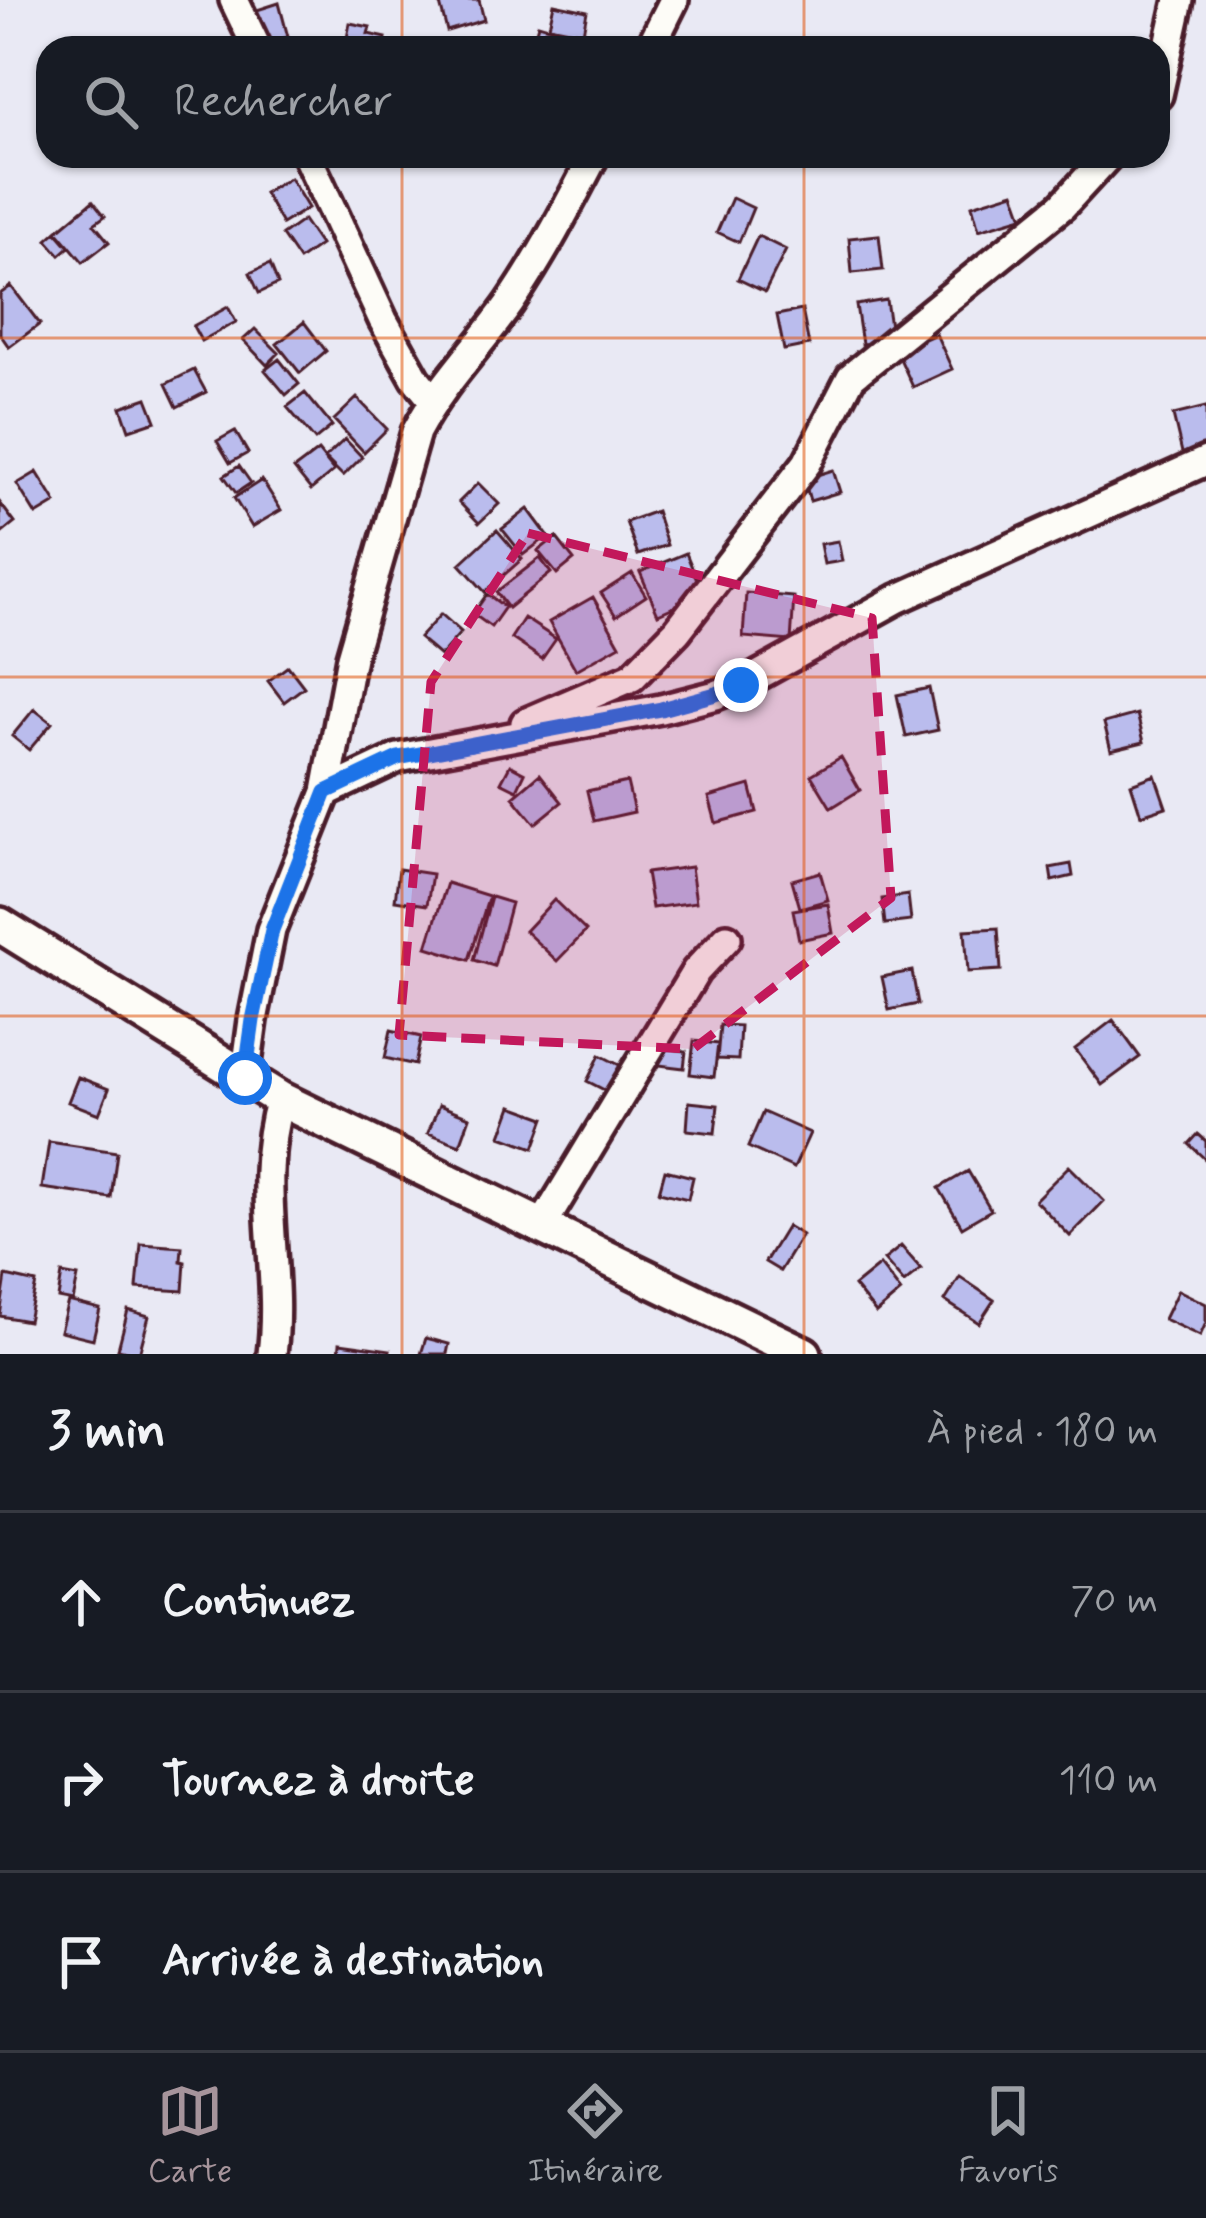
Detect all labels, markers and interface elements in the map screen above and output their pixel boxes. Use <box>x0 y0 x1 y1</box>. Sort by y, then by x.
search box <box>36 36 1170 168</box>
icon: search <box>78 69 144 135</box>
text: Rechercher <box>174 73 393 132</box>
route end <box>714 658 768 712</box>
route start <box>218 1051 272 1105</box>
text: 3 min <box>48 1399 166 1465</box>
text: À pied · 180 m <box>926 1407 1158 1458</box>
icon: ahead <box>48 1569 114 1635</box>
text: Continuez <box>162 1572 355 1631</box>
text: 70 m <box>1070 1576 1158 1627</box>
icon: right <box>48 1749 114 1815</box>
text: Tournez à droite <box>162 1752 475 1811</box>
text: 110 m <box>1059 1756 1158 1807</box>
icon: arrive <box>48 1929 114 1995</box>
text: Arrivée à destination <box>162 1932 544 1991</box>
tab: Carte <box>148 2078 232 2194</box>
tab: Itinéraire <box>527 2078 663 2194</box>
tab: Favoris <box>958 2078 1058 2194</box>

